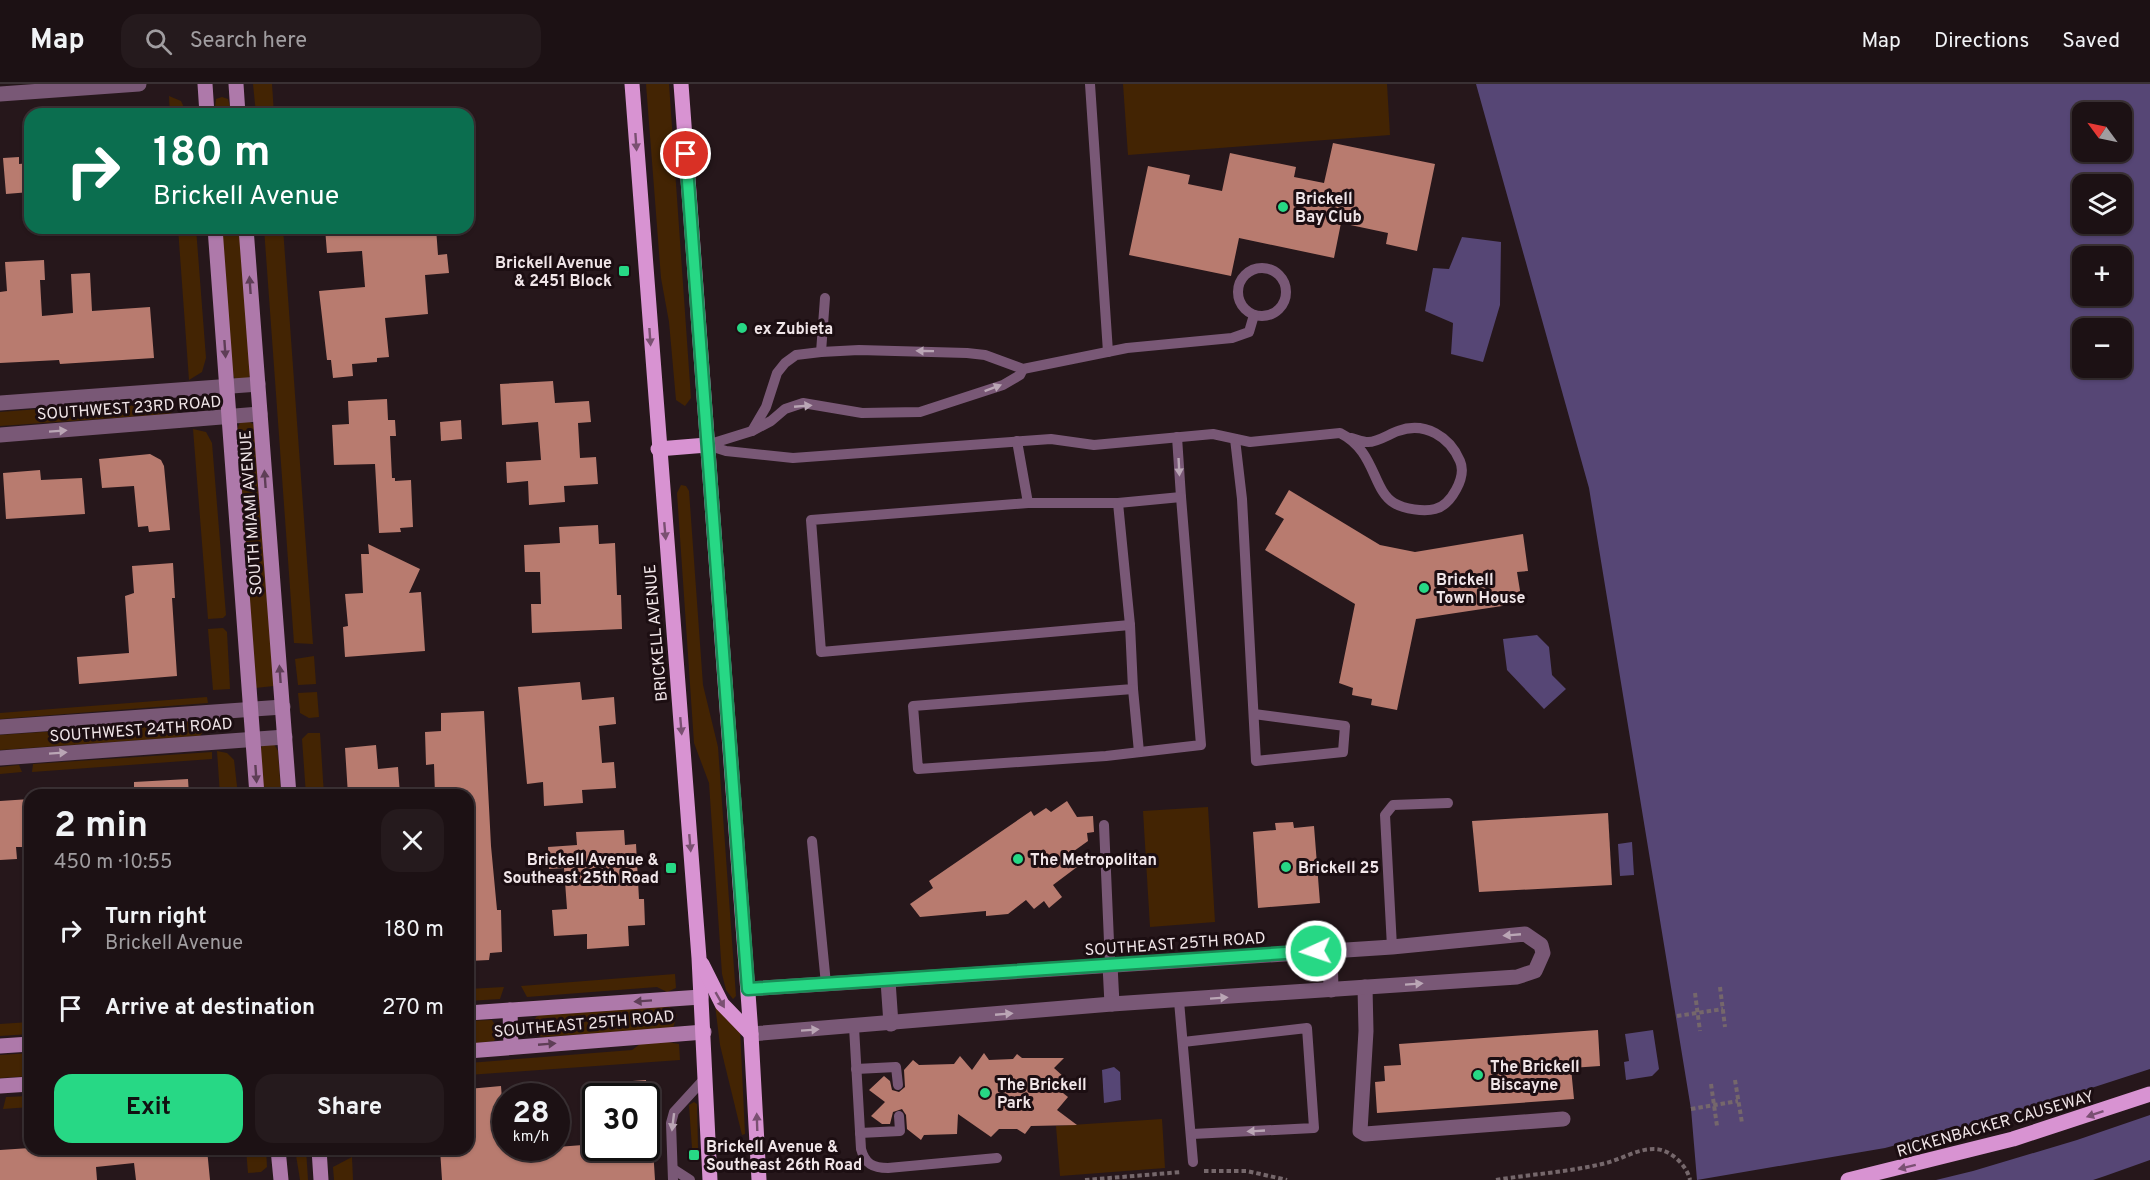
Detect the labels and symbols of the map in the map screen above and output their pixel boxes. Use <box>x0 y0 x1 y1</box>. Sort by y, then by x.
north arrow <box>2072 102 2132 162</box>
pin <box>660 128 711 179</box>
one-way arrow <box>632 133 641 152</box>
place label: Brickell Bay Club <box>1295 190 1362 228</box>
marker: Brickell Bay Club <box>1276 200 1290 214</box>
place label: Brickell Avenue & 2451 Block <box>495 254 612 292</box>
marker: Brickell Avenue & 2451 Block <box>617 264 631 278</box>
one-way arrow <box>246 275 255 294</box>
place label: ex Zubieta <box>754 320 833 340</box>
marker: ex Zubieta <box>735 321 749 335</box>
one-way arrow <box>646 327 655 346</box>
one-way arrow <box>220 340 230 359</box>
one-way arrow <box>916 346 935 356</box>
one-way arrow <box>984 383 1002 393</box>
street label: SOUTHWEST 23RD ROAD <box>36 393 222 425</box>
one-way arrow <box>794 401 813 411</box>
one-way arrow <box>49 426 68 435</box>
street label: SOUTH MIAMI AVENUE <box>236 430 268 596</box>
one-way arrow <box>1174 458 1184 477</box>
one-way arrow <box>260 470 270 489</box>
one-way arrow <box>660 522 670 541</box>
street label: BRICKELL AVENUE <box>641 563 673 702</box>
place label: Brickell Town House <box>1436 571 1525 609</box>
marker: Brickell Town House <box>1417 581 1431 595</box>
one-way arrow <box>275 664 285 683</box>
street label: SOUTHWEST 24TH ROAD <box>49 715 233 747</box>
one-way arrow <box>676 716 685 735</box>
one-way arrow <box>49 749 68 758</box>
one-way arrow <box>251 765 260 784</box>
one-way arrow <box>685 833 695 852</box>
place label: Brickell Avenue & Southeast 25th Road <box>503 851 659 889</box>
place label: The Metropolitan <box>1030 851 1157 871</box>
marker: The Metropolitan <box>1011 852 1025 866</box>
place label: Brickell 25 <box>1298 859 1379 879</box>
marker: Brickell 25 <box>1279 860 1293 874</box>
marker: Brickell Avenue & Southeast 25th Road <box>664 861 678 875</box>
position arrow <box>1284 919 1348 983</box>
street label: SOUTHEAST 25TH ROAD <box>1084 929 1266 961</box>
one-way arrow <box>1502 930 1521 940</box>
one-way arrow <box>1404 979 1423 989</box>
one-way arrow <box>715 992 725 1009</box>
one-way arrow <box>1210 993 1229 1003</box>
one-way arrow <box>633 996 652 1006</box>
street label: SOUTHEAST 25TH ROAD <box>493 1007 675 1043</box>
one-way arrow <box>994 1009 1013 1019</box>
one-way arrow <box>800 1025 819 1034</box>
one-way arrow <box>538 1039 557 1049</box>
place label: The Brickell Biscayne <box>1490 1058 1580 1096</box>
marker: The Brickell Biscayne <box>1471 1068 1485 1082</box>
place label: The Brickell Park <box>997 1076 1087 1114</box>
speed limit sign: 30 <box>582 1083 660 1161</box>
marker: The Brickell Park <box>978 1086 992 1100</box>
street label: RICKENBACKER CAUSEWAY <box>1895 1087 2096 1163</box>
one-way arrow <box>2086 1109 2104 1119</box>
one-way arrow <box>753 1112 762 1131</box>
one-way arrow <box>668 1113 678 1132</box>
one-way arrow <box>1246 1126 1265 1135</box>
place label: Brickell Avenue & Southeast 26th Road <box>706 1138 862 1176</box>
marker: Brickell Avenue & Southeast 26th Road <box>687 1148 701 1162</box>
one-way arrow <box>1898 1162 1916 1172</box>

